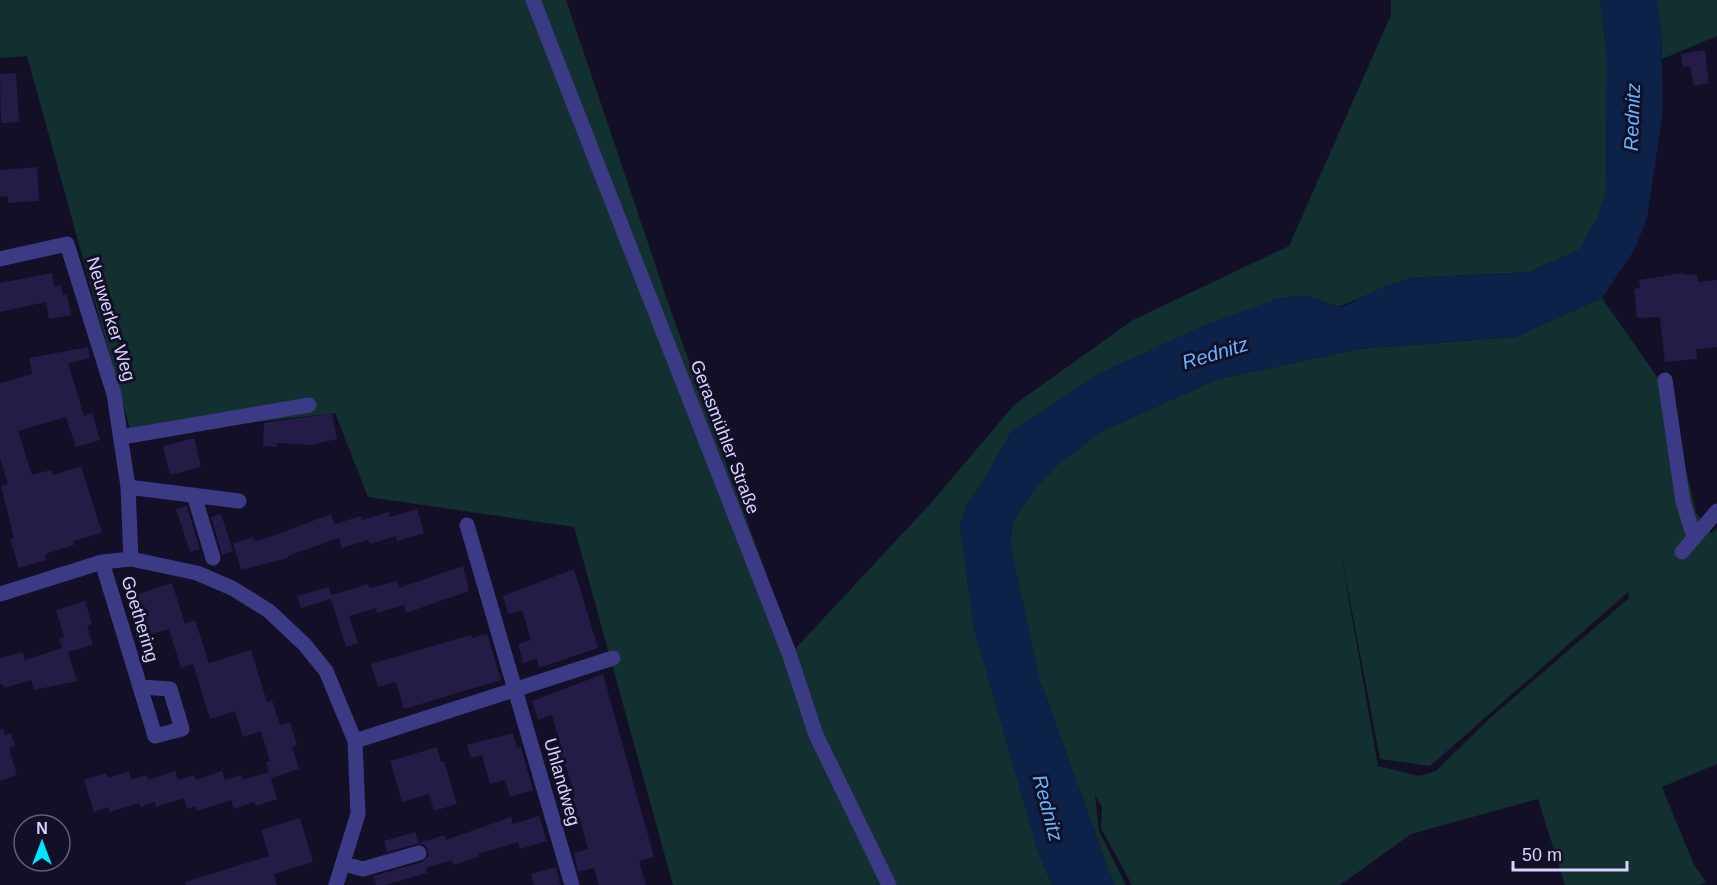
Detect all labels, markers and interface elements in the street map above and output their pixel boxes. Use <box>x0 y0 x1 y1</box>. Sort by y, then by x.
water label: Rednitz <box>1620 83 1644 151</box>
street label: Neuwerker Weg <box>83 255 139 383</box>
water label: Rednitz <box>1179 333 1251 373</box>
street label: Gerasmühler Straße <box>686 357 764 517</box>
street label: Goethering <box>117 573 163 665</box>
street label: Uhlandweg <box>540 736 584 828</box>
water label: Rednitz <box>1029 772 1067 844</box>
north arrow <box>12 813 72 873</box>
text: N <box>36 820 48 837</box>
scale bar <box>1513 834 1627 872</box>
text: 50 m <box>1522 845 1562 865</box>

